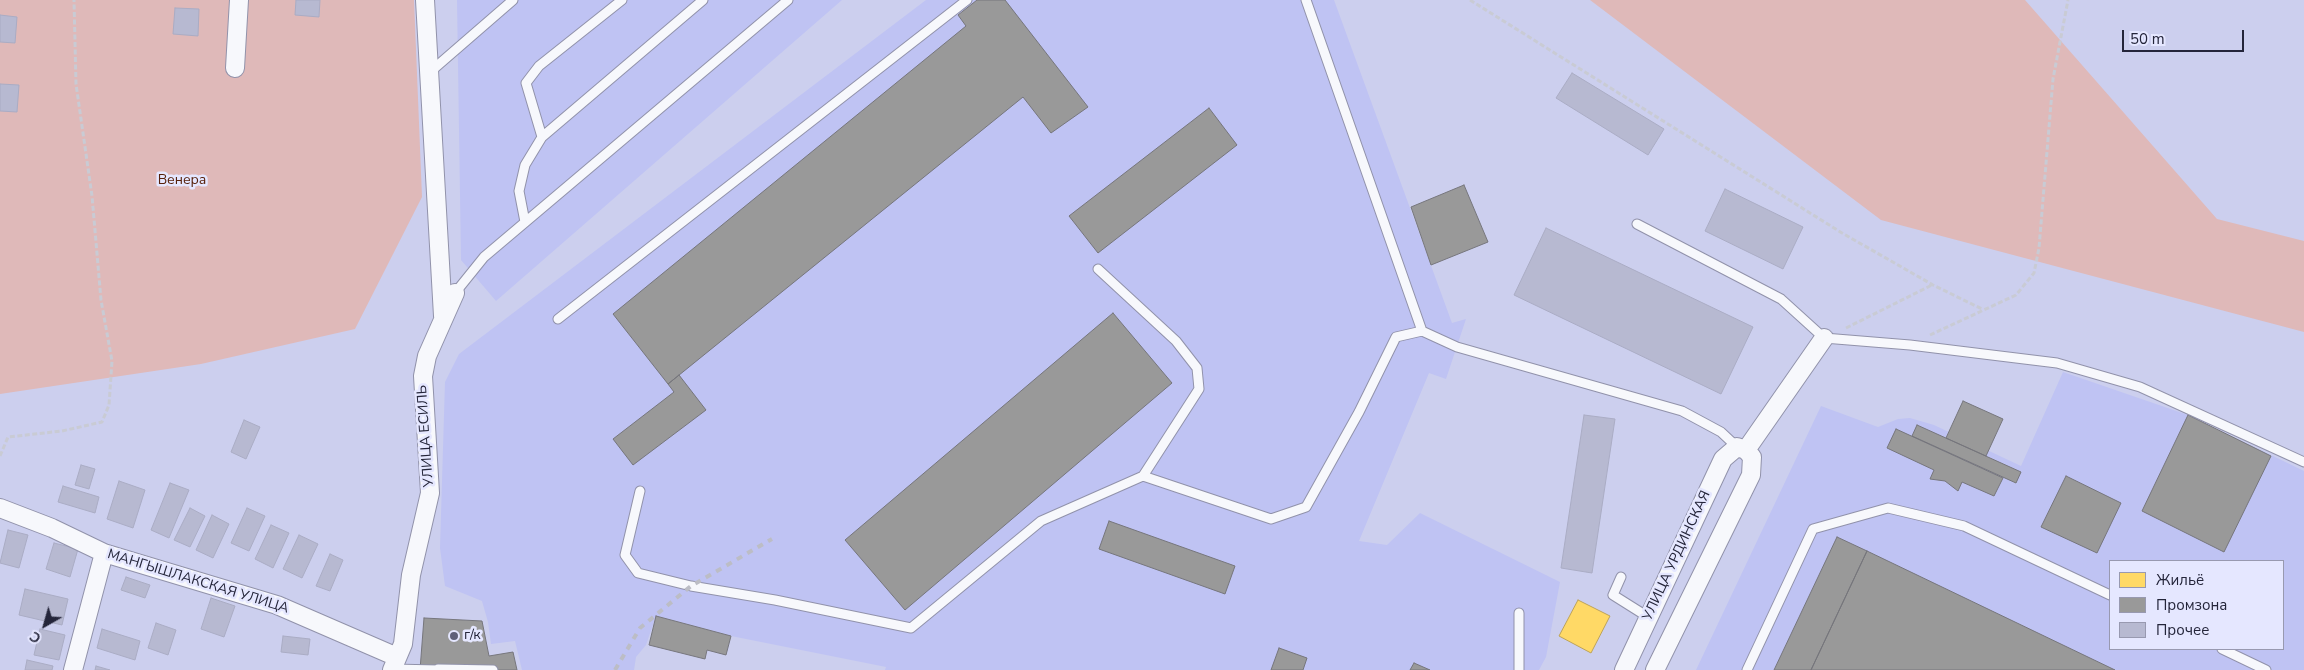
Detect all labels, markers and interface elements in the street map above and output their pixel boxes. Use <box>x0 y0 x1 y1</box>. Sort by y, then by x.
scale bar <box>2124 20 2246 52</box>
text: 50 m <box>2130 29 2165 49</box>
park label: Венера <box>158 173 206 189</box>
street label: УЛИЦА ЕСИЛЬ <box>414 384 438 488</box>
street label: УЛИЦА УРДИНСКАЯ <box>1640 488 1714 624</box>
street label: МАНГЫШЛАКСКАЯ УЛИЦА <box>105 546 291 618</box>
legend <box>2109 560 2284 650</box>
text: Жильё <box>2156 570 2204 590</box>
text: Промзона <box>2156 595 2227 615</box>
north arrow <box>20 600 70 650</box>
text: Прочее <box>2156 620 2209 640</box>
text: С <box>26 627 45 648</box>
place label: г/к <box>464 628 481 644</box>
marker: г/к <box>448 630 460 642</box>

